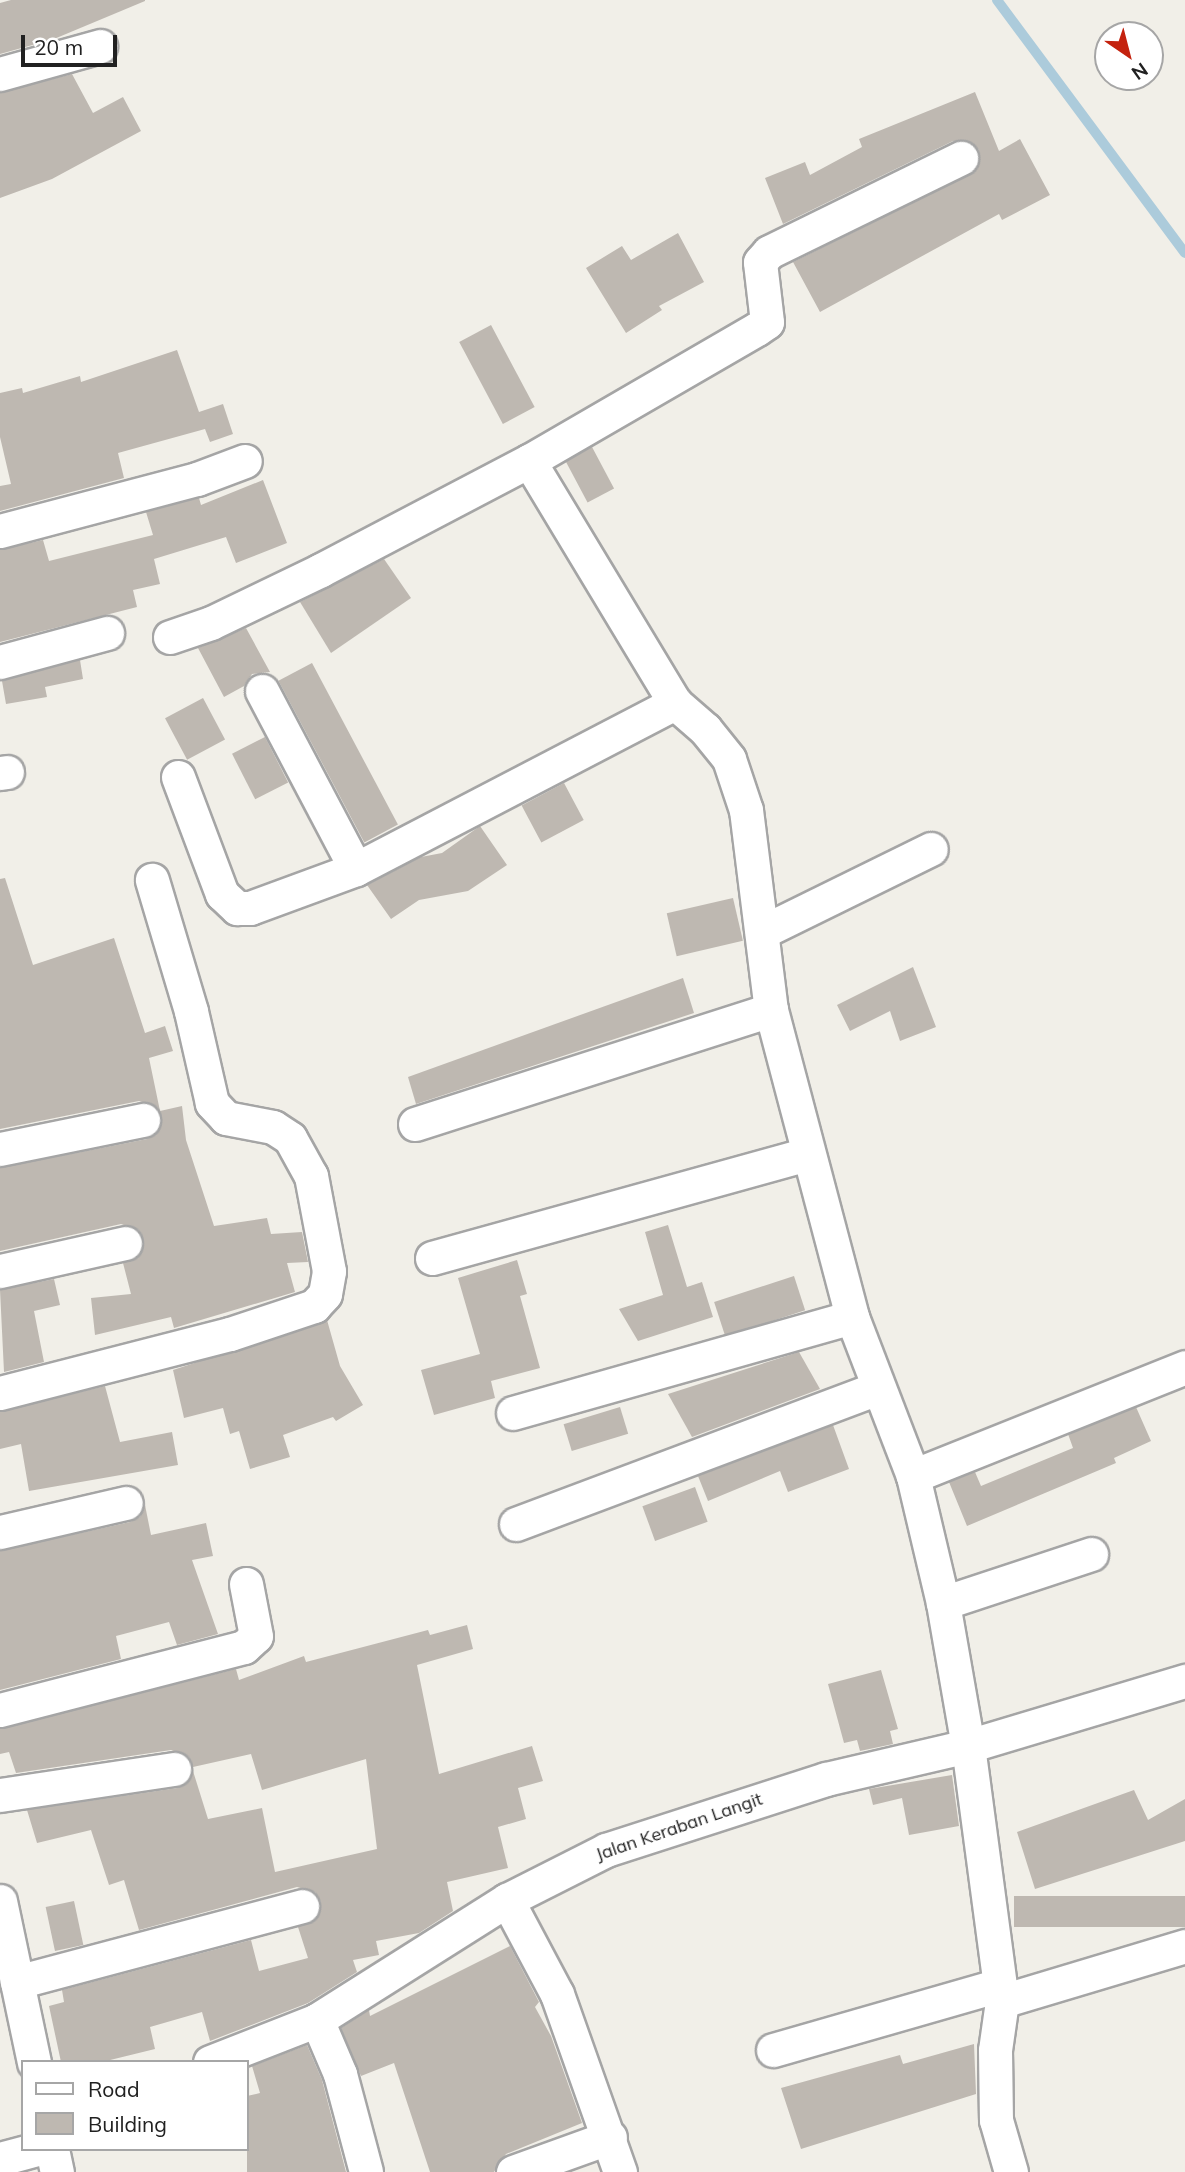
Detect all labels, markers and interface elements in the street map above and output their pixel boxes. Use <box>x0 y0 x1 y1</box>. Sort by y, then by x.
scale bar <box>24 21 121 65</box>
north arrow <box>1094 21 1164 91</box>
text: 20 m <box>34 34 83 60</box>
text: N <box>1127 58 1153 86</box>
street label: Jalan Keraban Langit <box>593 1788 765 1866</box>
legend <box>21 2060 248 2151</box>
text: Road <box>88 2076 139 2102</box>
text: Building <box>88 2111 167 2137</box>

